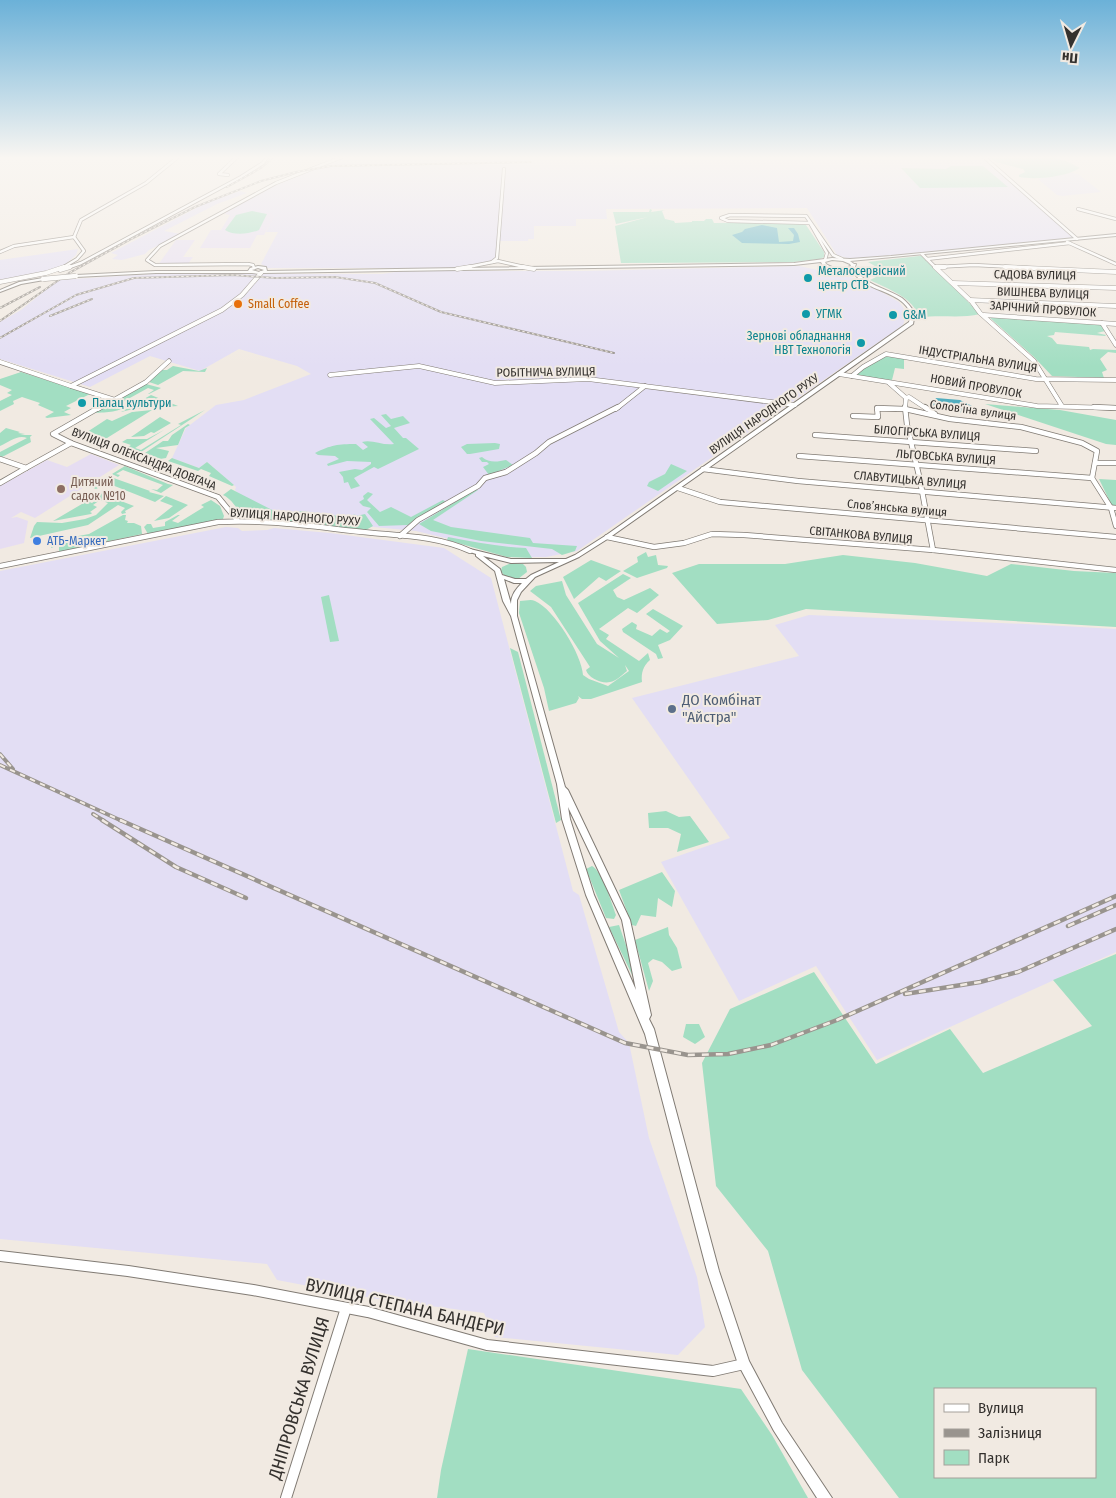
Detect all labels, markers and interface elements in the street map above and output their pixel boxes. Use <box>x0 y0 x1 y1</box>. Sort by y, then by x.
north arrow <box>1046 20 1096 70</box>
text: Пн <box>1061 48 1079 67</box>
place label: Металосервісний центр СТВ <box>818 264 906 292</box>
street label: САДОВА ВУЛИЦЯ <box>994 267 1076 283</box>
marker: Металосервісний центр СТВ <box>802 272 814 284</box>
street label: ВИШНЕВА ВУЛИЦЯ <box>997 284 1089 302</box>
place label: Small Coffee <box>248 297 309 311</box>
street label: ЗАРІЧНИЙ ПРОВУЛОК <box>989 297 1097 320</box>
marker: Small Coffee <box>232 298 244 310</box>
place label: УГМК <box>815 307 843 321</box>
marker: УГМК <box>800 308 812 320</box>
place label: G&M <box>903 308 926 322</box>
marker: G&M <box>887 309 899 321</box>
place label: Зернові обладнання НВТ Технологія <box>747 329 851 357</box>
marker: Зернові обладнання НВТ Технологія <box>855 337 867 349</box>
street label: ІНДУСТРІАЛЬНА ВУЛИЦЯ <box>918 343 1038 375</box>
street label: РОБІТНИЧА ВУЛИЦЯ <box>496 364 596 380</box>
street label: НОВИЙ ПРОВУЛОК <box>929 370 1024 401</box>
street label: ВУЛИЦЯ НАРОДНОГО РУХУ <box>707 371 822 457</box>
place label: Палац культури <box>92 396 172 410</box>
marker: Палац культури <box>76 397 88 409</box>
street label: Соловʼїна вулиця <box>929 397 1017 423</box>
street label: БІЛОГІРСЬКА ВУЛИЦЯ <box>873 422 981 444</box>
street label: ВУЛИЦЯ ОЛЕКСАНДРА ДОВГАЧА <box>70 425 219 493</box>
street label: ЛЬГОВСЬКА ВУЛИЦЯ <box>896 447 996 467</box>
street label: СЛАВУТИЦЬКА ВУЛИЦЯ <box>853 468 967 492</box>
place label: Дитячий садок №10 <box>70 475 126 503</box>
marker: Дитячий садок №10 <box>55 483 67 495</box>
street label: Словʼянська вулиця <box>846 497 948 519</box>
street label: ВУЛИЦЯ НАРОДНОГО РУХУ <box>229 505 361 529</box>
street label: СВІТАНКОВА ВУЛИЦЯ <box>809 524 913 546</box>
place label: АТБ-Маркет <box>47 534 106 548</box>
marker: АТБ-Маркет <box>31 535 43 547</box>
place label: ДО Комбінат "Айстра" <box>681 691 762 726</box>
marker: ДО Комбінат "Айстра" <box>666 703 678 715</box>
street label: ВУЛИЦЯ СТЕПАНА БАНДЕРИ <box>303 1273 507 1341</box>
street label: ДНІПРОВСЬКА ВУЛИЦЯ <box>264 1314 334 1483</box>
legend <box>934 1388 1096 1478</box>
text: Вулиця <box>978 1399 1024 1417</box>
text: Залізниця <box>978 1424 1042 1442</box>
text: Парк <box>978 1449 1009 1467</box>

